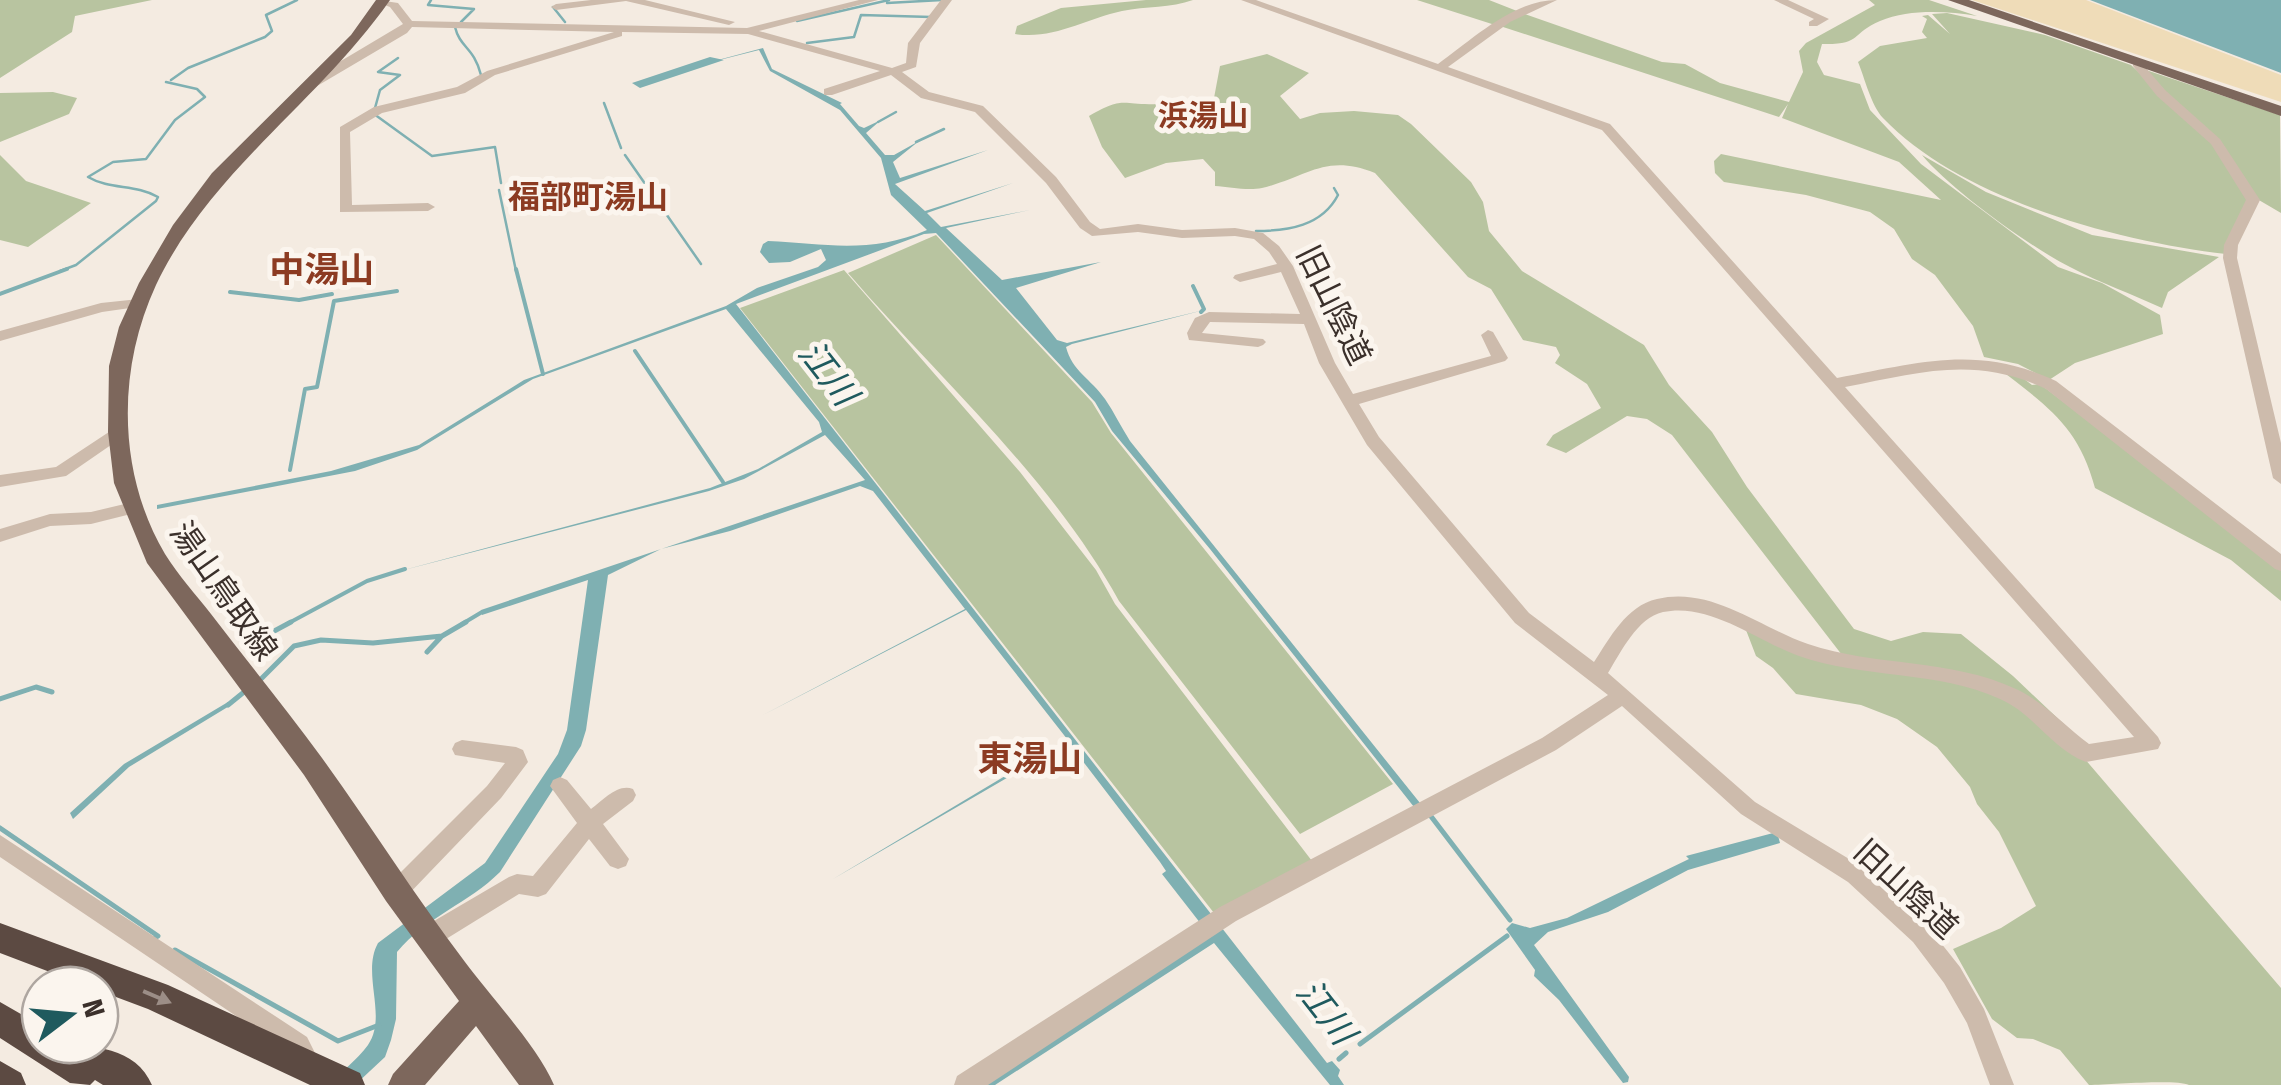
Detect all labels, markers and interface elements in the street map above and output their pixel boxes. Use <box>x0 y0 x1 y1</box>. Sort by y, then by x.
district label: 浜湯山 <box>1158 98 1248 134</box>
district label: 福部町湯山 <box>508 178 668 216</box>
street label: 旧山陰道 <box>1289 239 1379 371</box>
district label: 中湯山 <box>269 249 375 291</box>
water label: 江川 <box>790 332 869 417</box>
street label: 湯山鳥取線 <box>163 515 285 667</box>
district label: 東湯山 <box>977 738 1083 780</box>
street label: 旧山陰道 <box>1846 831 1966 947</box>
north arrow <box>20 965 120 1065</box>
water label: 江川 <box>1288 971 1367 1056</box>
one-way arrow <box>142 989 172 1005</box>
text: N <box>75 996 112 1021</box>

